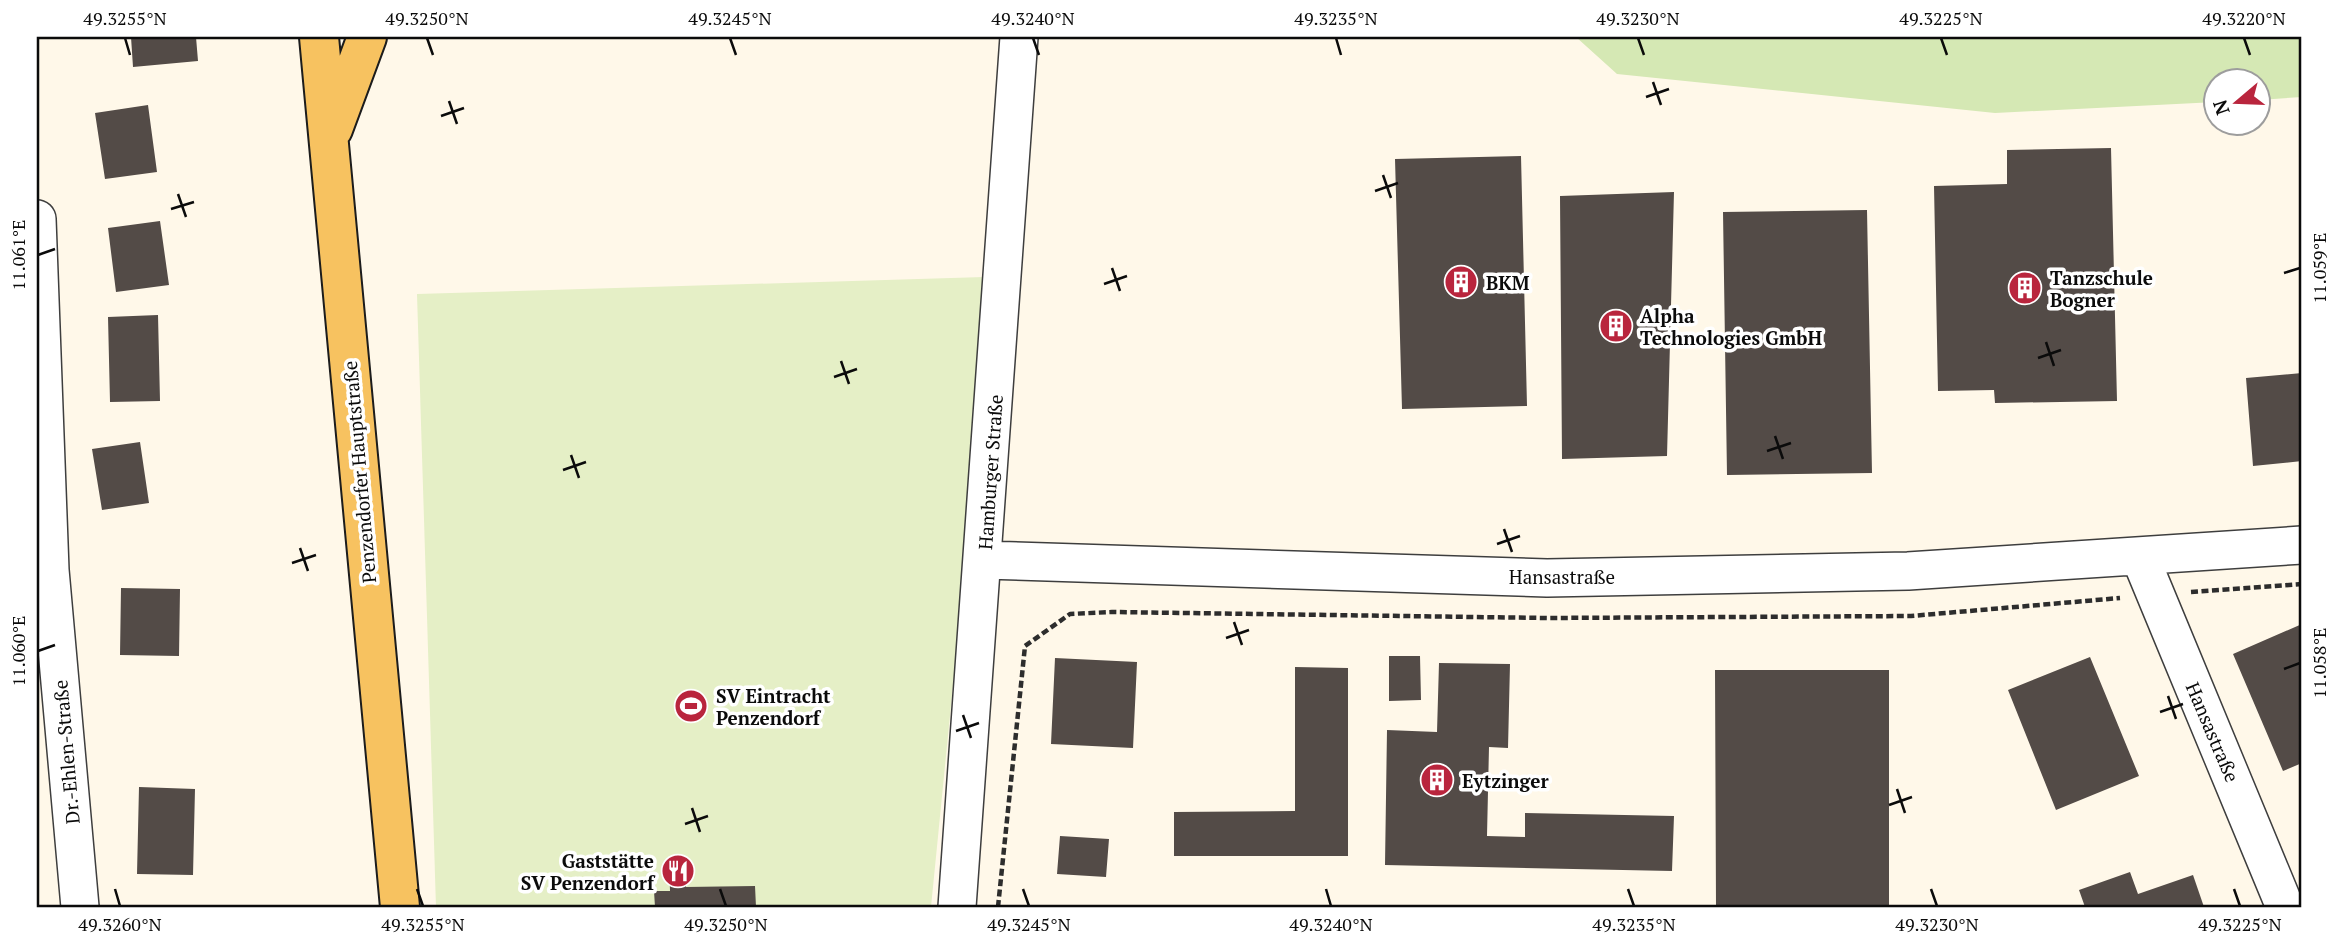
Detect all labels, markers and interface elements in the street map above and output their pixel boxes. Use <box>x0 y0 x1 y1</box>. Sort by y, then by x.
text: 49.3255°N <box>83 6 167 30</box>
text: 49.3250°N <box>385 6 469 30</box>
text: 49.3245°N <box>688 6 772 30</box>
text: 49.3240°N <box>991 6 1075 30</box>
text: 49.3235°N <box>1294 6 1378 30</box>
text: 49.3230°N <box>1596 6 1680 30</box>
text: 49.3225°N <box>1899 6 1983 30</box>
text: 49.3220°N <box>2202 6 2286 30</box>
north arrow <box>2202 66 2272 136</box>
text: N <box>2206 96 2235 119</box>
text: 11.061°E <box>6 219 30 291</box>
text: 11.059°E <box>2307 232 2331 304</box>
building icon: BKM <box>1442 263 1480 301</box>
place label: Tanzschule Bogner <box>2050 265 2153 312</box>
building icon: Tanzschule Bogner <box>2006 269 2044 307</box>
place label: BKM <box>1486 270 1530 295</box>
place label: Alpha Technologies GmbH <box>1640 303 1822 350</box>
building icon: Alpha Technologies GmbH <box>1597 307 1635 345</box>
street label: Penzendorfer Hauptstraße <box>337 360 381 584</box>
street label: Hamburger Straße <box>972 393 1008 551</box>
street label: Hansastraße <box>1509 564 1615 589</box>
text: 11.060°E <box>6 615 30 687</box>
text: 11.058°E <box>2307 627 2331 699</box>
street label: Hansastraße <box>2181 678 2245 786</box>
street label: Dr.-Ehlen-Straße <box>47 679 85 825</box>
place label: SV Eintracht Penzendorf <box>716 683 831 730</box>
sports icon: SV Eintracht Penzendorf <box>672 687 710 725</box>
building icon: Eytzinger <box>1418 761 1456 799</box>
place label: Eytzinger <box>1462 768 1549 793</box>
place label: Gaststätte SV Penzendorf <box>521 848 656 895</box>
restaurant icon: Gaststätte SV Penzendorf <box>659 852 697 890</box>
text: 49.3260°N <box>78 912 162 936</box>
text: 49.3255°N <box>381 912 465 936</box>
text: 49.3250°N <box>684 912 768 936</box>
text: 49.3245°N <box>987 912 1071 936</box>
text: 49.3240°N <box>1289 912 1373 936</box>
text: 49.3235°N <box>1592 912 1676 936</box>
text: 49.3230°N <box>1895 912 1979 936</box>
text: 49.3225°N <box>2198 912 2282 936</box>

